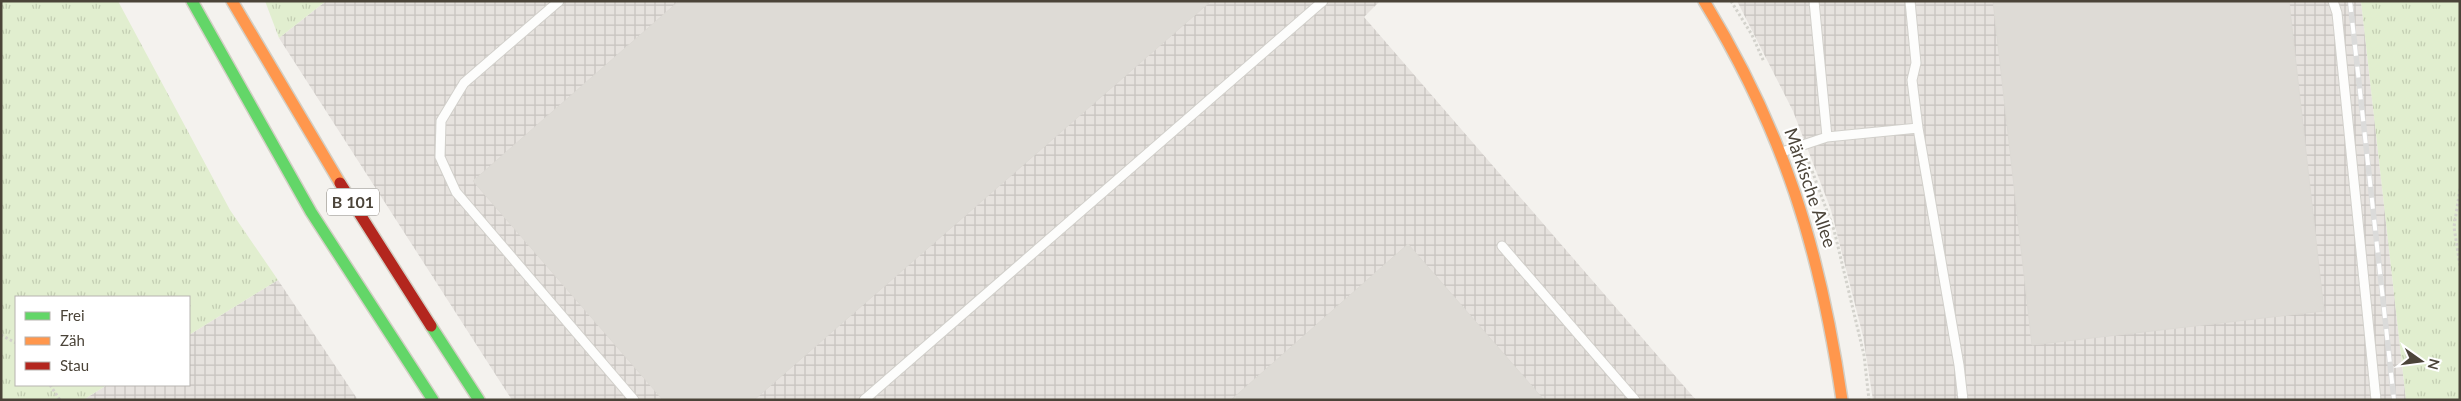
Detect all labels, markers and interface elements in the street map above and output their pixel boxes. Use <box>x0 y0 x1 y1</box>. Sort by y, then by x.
street label: Märkische Allee <box>1780 125 1842 250</box>
road number: B 101 <box>327 188 379 216</box>
legend <box>15 296 190 386</box>
text: Frei <box>60 306 85 324</box>
text: Zäh <box>60 331 85 349</box>
north arrow <box>2396 336 2446 386</box>
text: Stau <box>60 356 89 374</box>
text: N <box>2425 357 2444 372</box>

